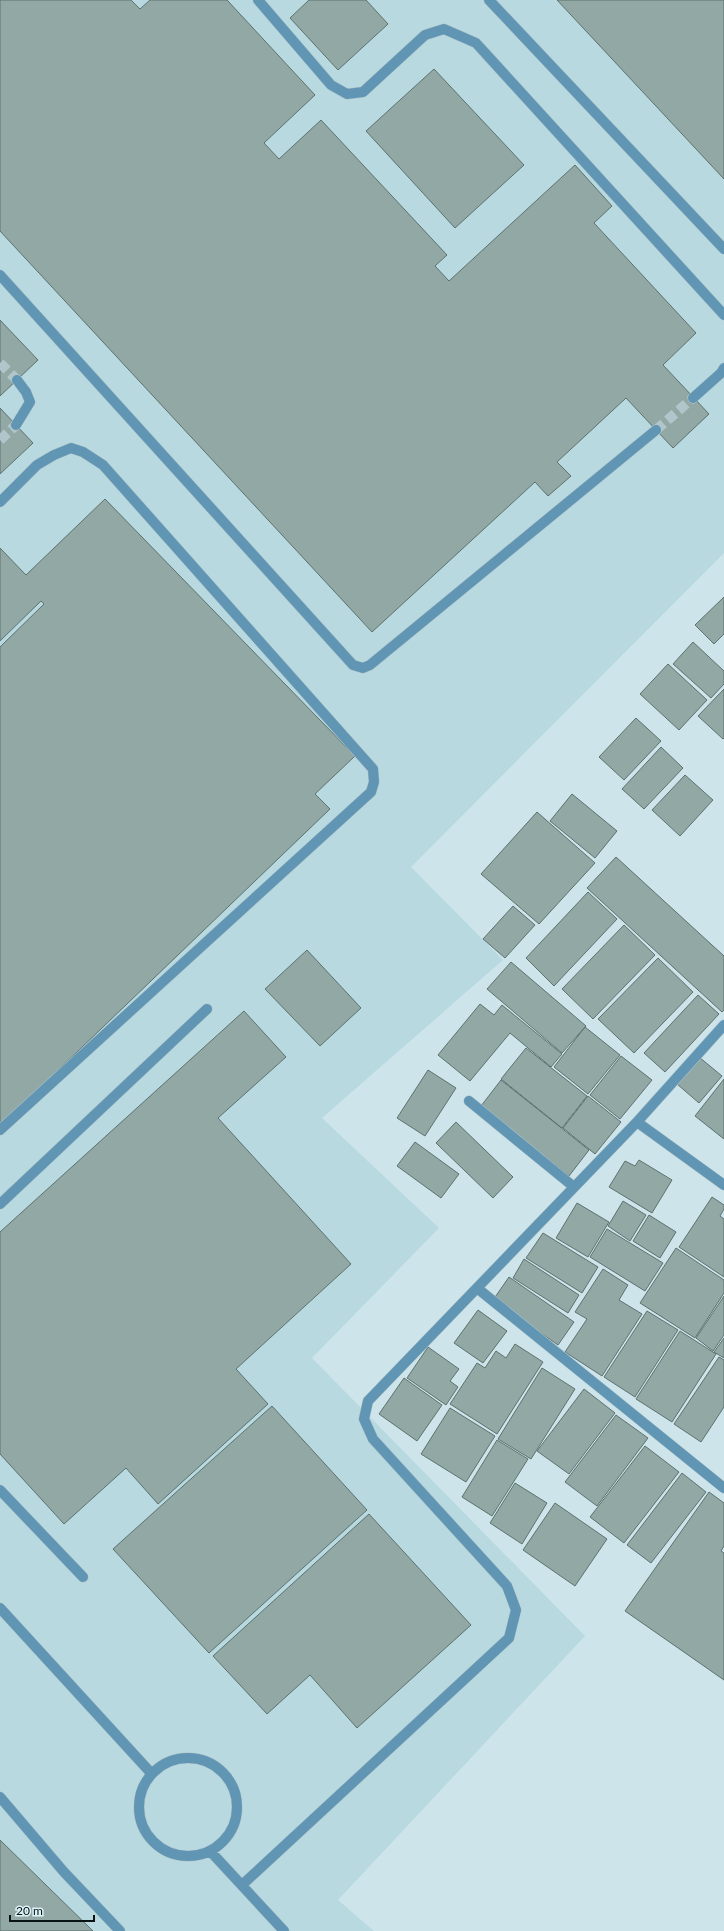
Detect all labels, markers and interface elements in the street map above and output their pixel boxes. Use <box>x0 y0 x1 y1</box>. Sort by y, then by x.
scale bar <box>10 1897 94 1923</box>
text: 20 m <box>16 1903 43 1918</box>

